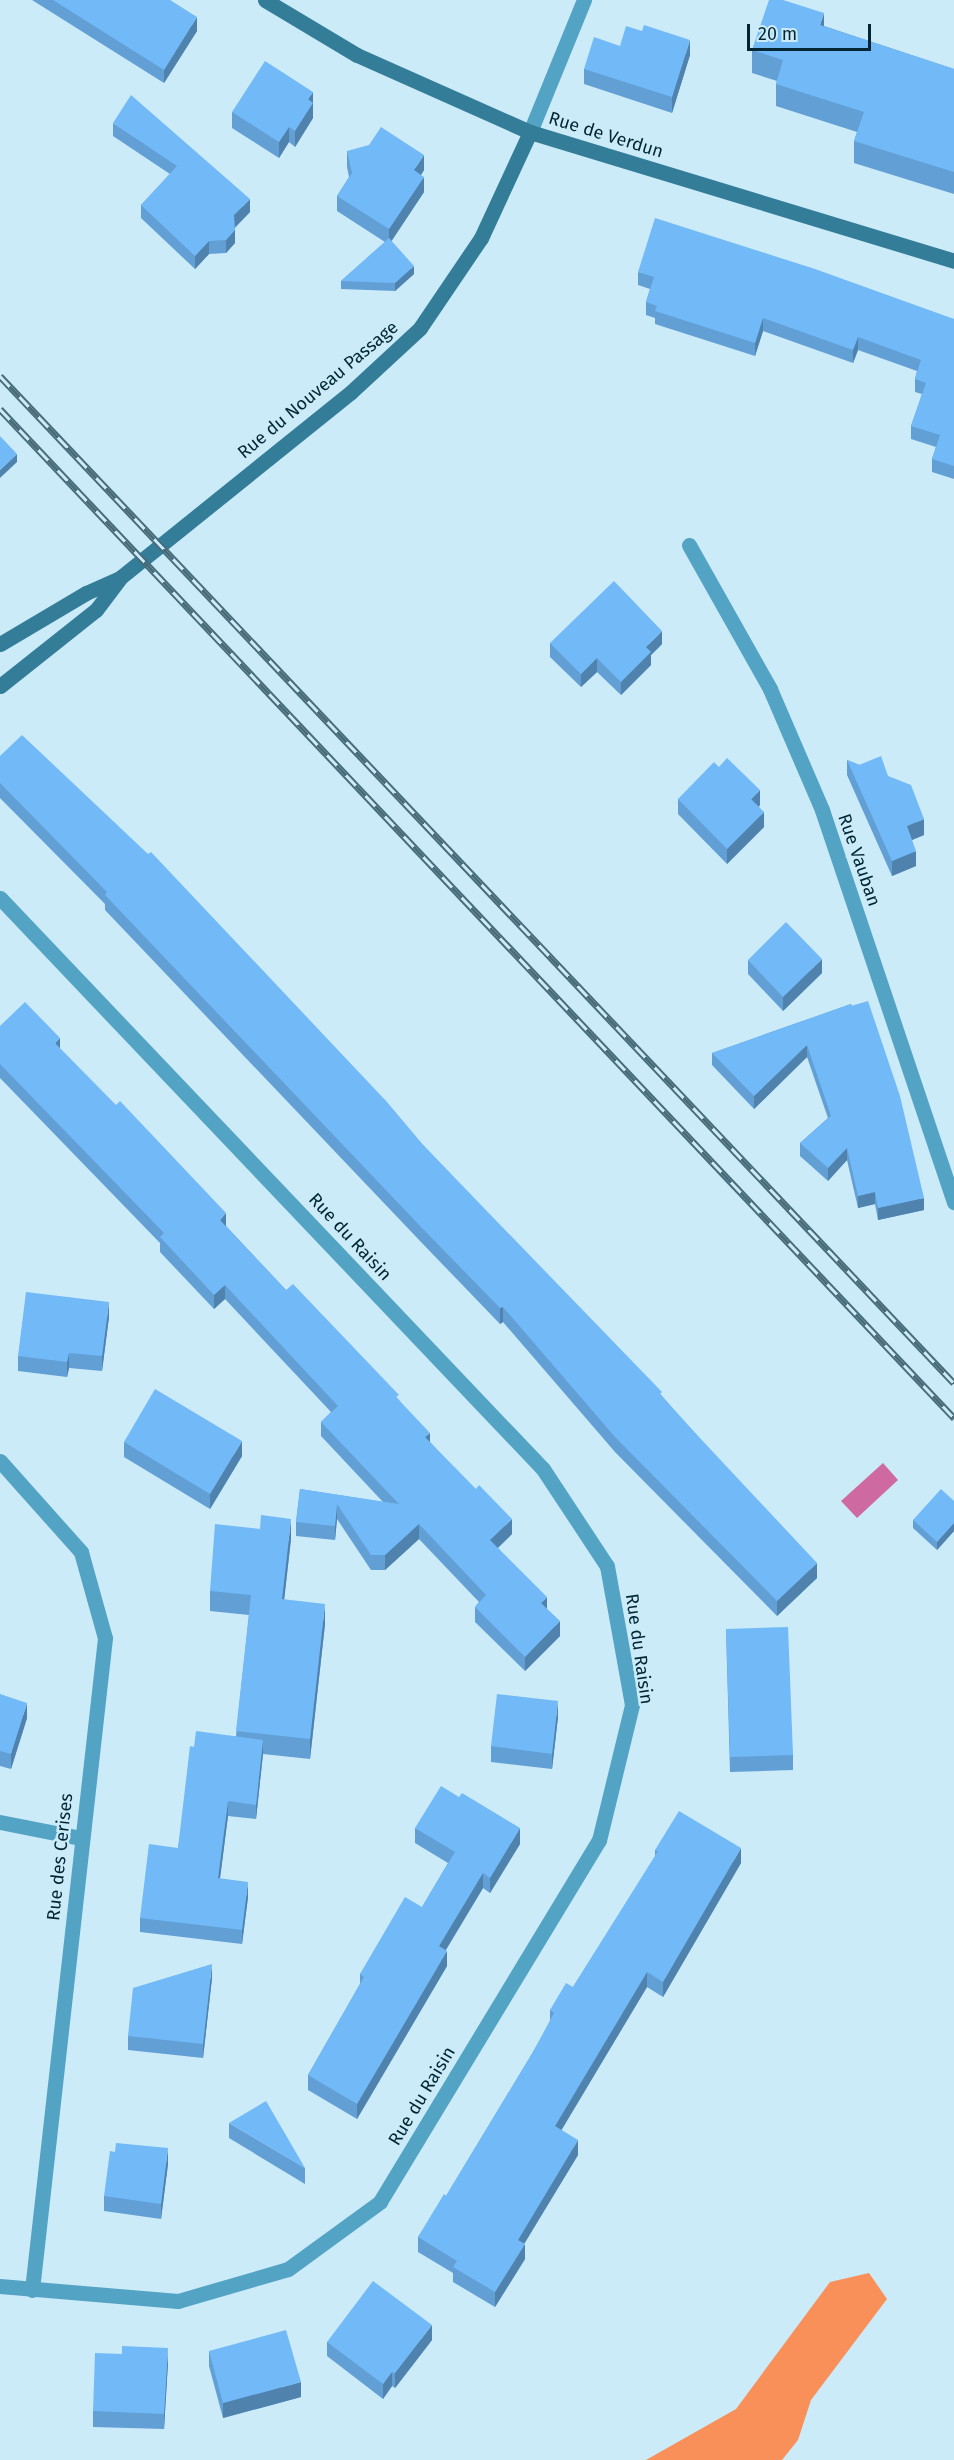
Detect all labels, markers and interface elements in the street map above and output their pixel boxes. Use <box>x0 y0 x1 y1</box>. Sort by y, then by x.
scale bar <box>750 12 874 50</box>
text: 20 m <box>758 23 797 45</box>
street label: Rue de Verdun <box>546 107 666 163</box>
street label: Rue du Nouveau Passage <box>233 317 403 463</box>
street label: Rue Vauban <box>833 811 885 909</box>
street label: Rue du Raisin <box>304 1189 396 1285</box>
street label: Rue du Raisin <box>621 1592 657 1706</box>
street label: Rue des Cerises <box>43 1792 77 1922</box>
street label: Rue du Raisin <box>384 2043 460 2149</box>

